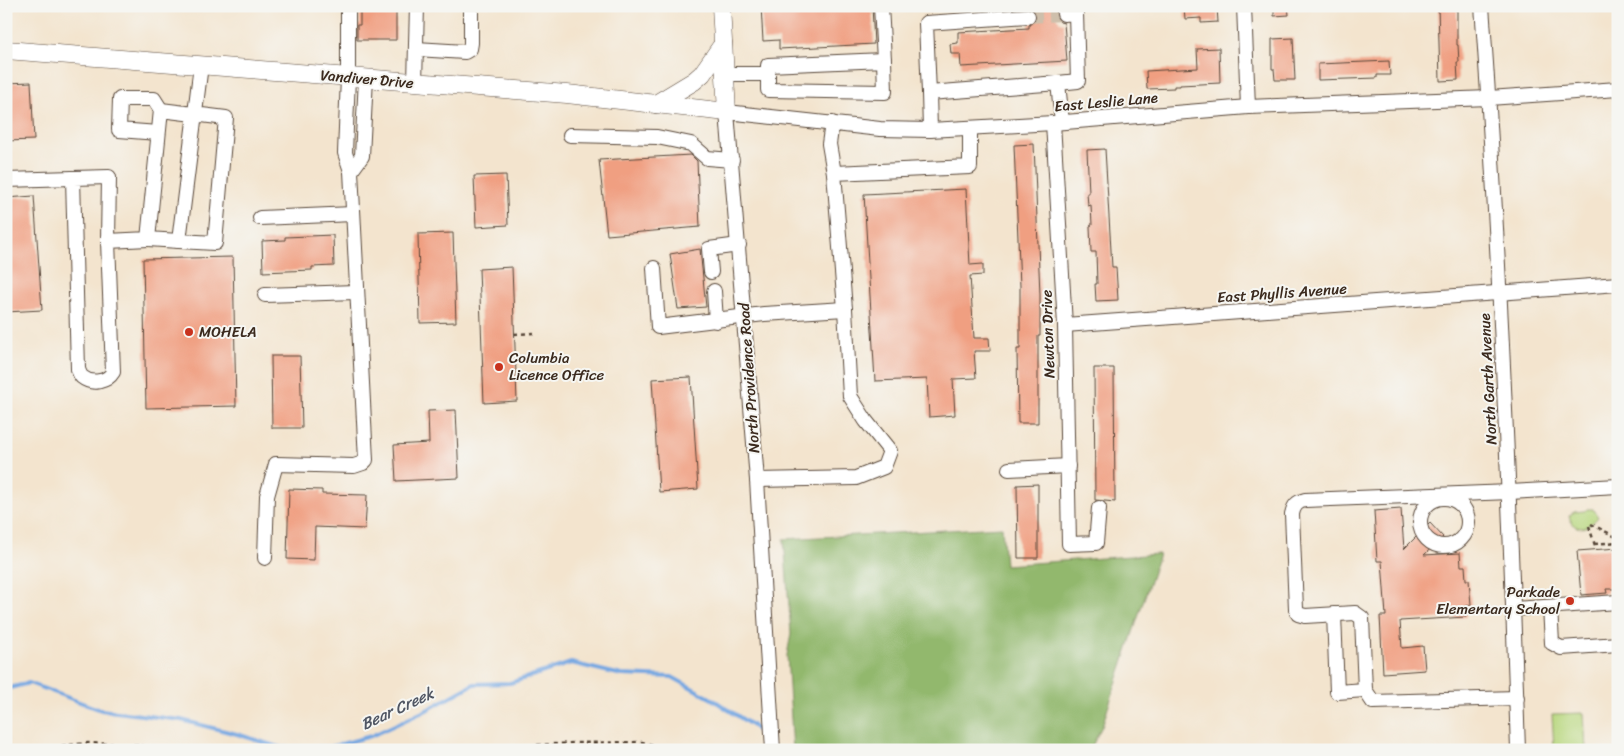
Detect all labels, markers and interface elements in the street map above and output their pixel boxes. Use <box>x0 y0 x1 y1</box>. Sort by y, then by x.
street label: Vandiver Drive <box>319 62 415 96</box>
street label: East Leslie Lane <box>1053 85 1159 119</box>
street label: East Phyllis Avenue <box>1216 275 1348 310</box>
street label: Newton Drive <box>1033 289 1063 379</box>
street label: North Providence Road <box>731 301 767 454</box>
street label: North Garth Avenue <box>1472 313 1504 445</box>
place label: MOHELA <box>199 319 257 345</box>
marker: MOHELA <box>183 326 195 338</box>
place label: Columbia Licence Office <box>509 345 605 388</box>
marker: Columbia Licence Office <box>493 361 505 373</box>
place label: Parkade Elementary School <box>1436 579 1561 622</box>
marker: Parkade Elementary School <box>1564 595 1576 607</box>
water label: Bear Creek <box>356 678 440 738</box>

